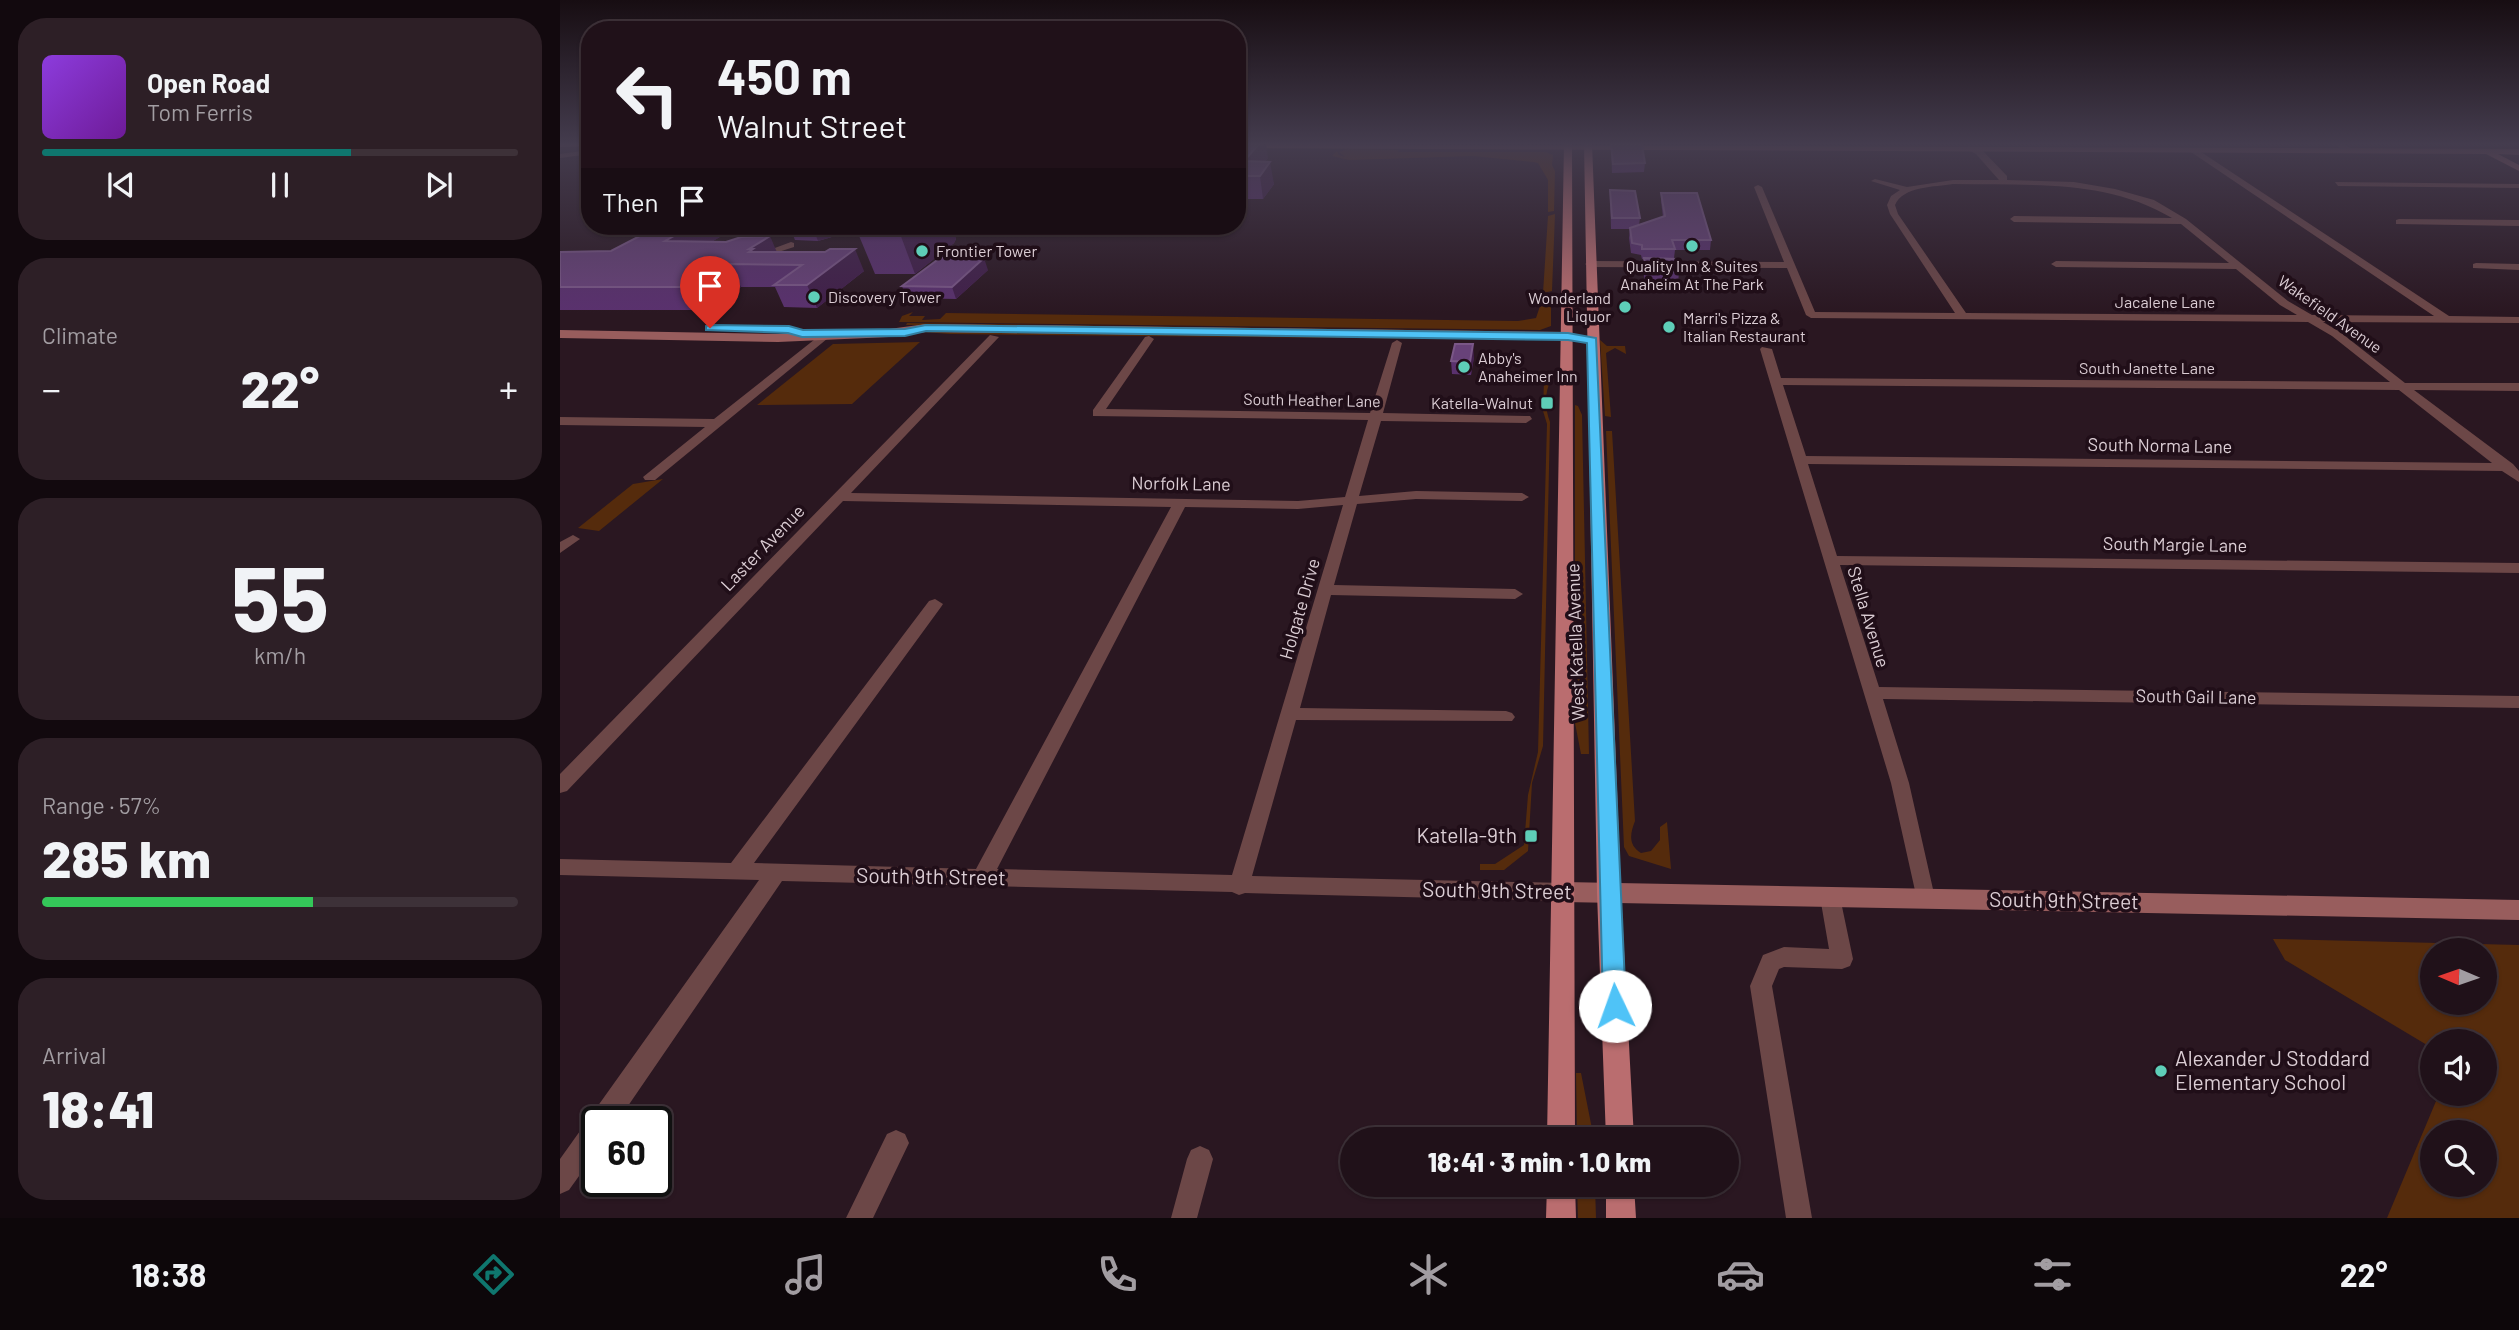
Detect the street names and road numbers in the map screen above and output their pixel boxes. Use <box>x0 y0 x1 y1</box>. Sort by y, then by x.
street label: Wakefield Avenue <box>2275 271 2386 356</box>
street label: Jacalene Lane <box>2115 292 2215 311</box>
street label: South Janette Lane <box>2079 358 2215 377</box>
street label: South Heather Lane <box>1243 389 1381 410</box>
street label: South Norma Lane <box>2088 433 2233 457</box>
street label: Norfolk Lane <box>1131 471 1231 495</box>
street label: Laster Avenue <box>716 500 809 595</box>
street label: South Margie Lane <box>2103 532 2247 556</box>
street label: Holgate Drive <box>1274 556 1324 662</box>
street label: West Katella Avenue <box>1561 563 1589 721</box>
street label: Stella Avenue <box>1843 563 1895 670</box>
street label: South Gail Lane <box>2135 684 2257 708</box>
street label: South 9th Street <box>856 862 1006 889</box>
street label: South 9th Street <box>1422 876 1572 903</box>
street label: South 9th Street <box>1989 886 2139 913</box>

